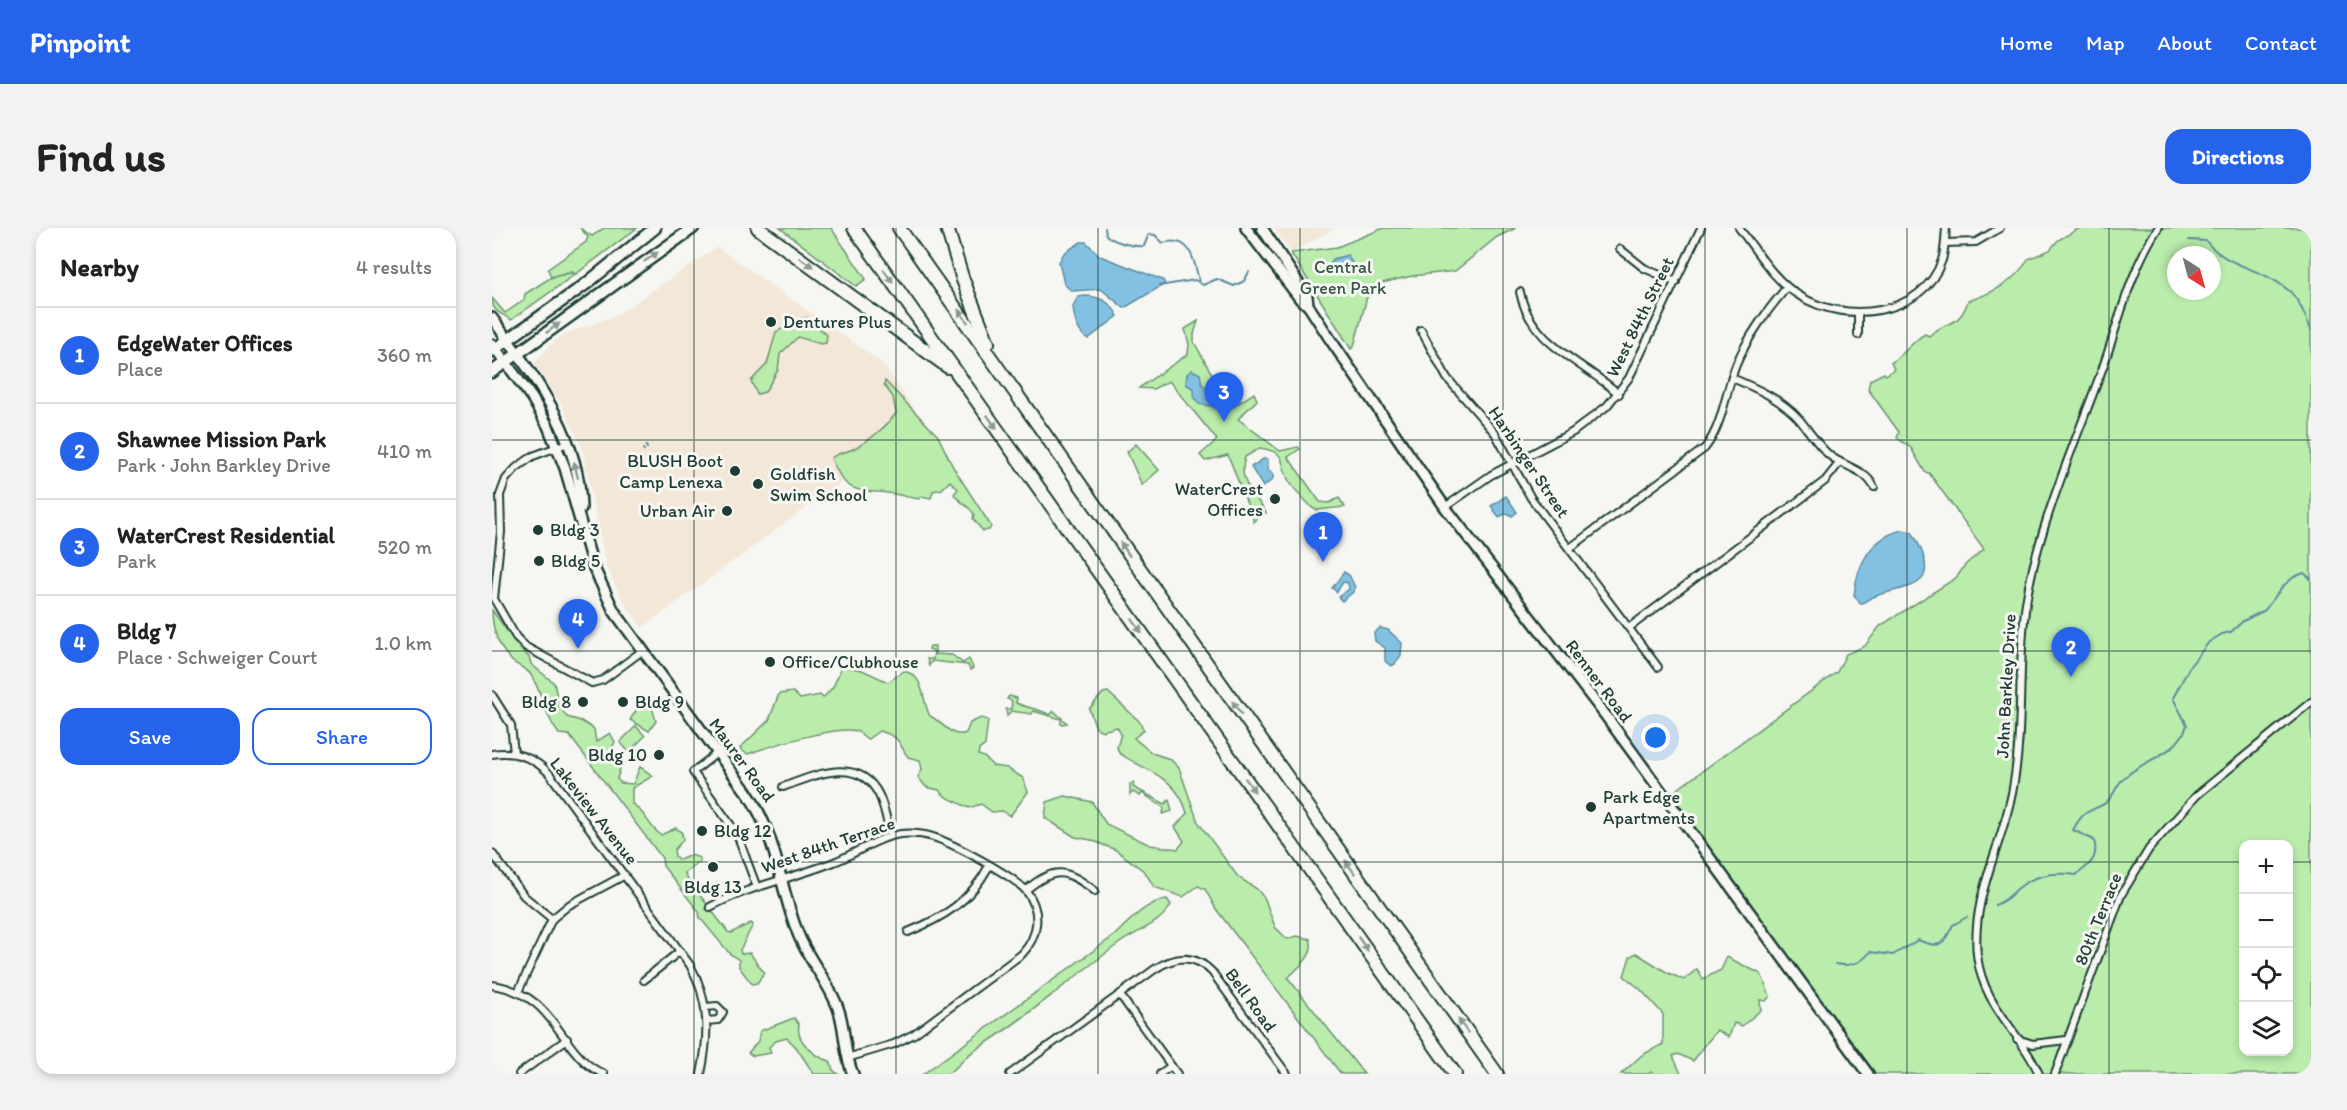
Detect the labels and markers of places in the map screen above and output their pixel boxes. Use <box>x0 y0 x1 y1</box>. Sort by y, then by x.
place label: Dentures Plus <box>783 311 892 333</box>
marker: Dentures Plus <box>764 315 778 329</box>
pin: 3 <box>1204 372 1244 422</box>
place label: BLUSH Boot Camp Lenexa <box>619 450 724 493</box>
place label: Goldfish Swim School <box>770 463 867 506</box>
marker: BLUSH Boot Camp Lenexa <box>728 464 742 478</box>
marker: Goldfish Swim School <box>751 477 765 491</box>
place label: WaterCrest Offices <box>1175 478 1263 521</box>
marker: WaterCrest Offices <box>1268 492 1282 506</box>
place label: Urban Air <box>640 500 716 522</box>
marker: Urban Air <box>720 504 734 518</box>
pin: 1 <box>1304 512 1342 562</box>
place label: Bldg 3 <box>550 519 600 541</box>
marker: Bldg 3 <box>531 523 545 537</box>
place label: Bldg 5 <box>551 550 600 572</box>
marker: Bldg 5 <box>532 554 546 568</box>
pin: 4 <box>558 600 598 649</box>
pin: 2 <box>2052 628 2090 677</box>
place label: Office/Clubhouse <box>782 651 919 673</box>
marker: Office/Clubhouse <box>763 655 777 669</box>
place label: Bldg 8 <box>522 691 571 713</box>
place label: Bldg 9 <box>635 691 684 713</box>
marker: Bldg 8 <box>576 695 590 709</box>
marker: Bldg 9 <box>616 695 630 709</box>
place label: Bldg 10 <box>588 744 647 766</box>
marker: Bldg 10 <box>652 748 666 762</box>
place label: Park Edge Apartments <box>1603 786 1695 829</box>
marker: Park Edge Apartments <box>1584 800 1598 814</box>
place label: Bldg 12 <box>714 820 772 842</box>
marker: Bldg 12 <box>695 824 709 838</box>
marker: Bldg 13 <box>706 860 720 874</box>
place label: Bldg 13 <box>684 876 742 898</box>

